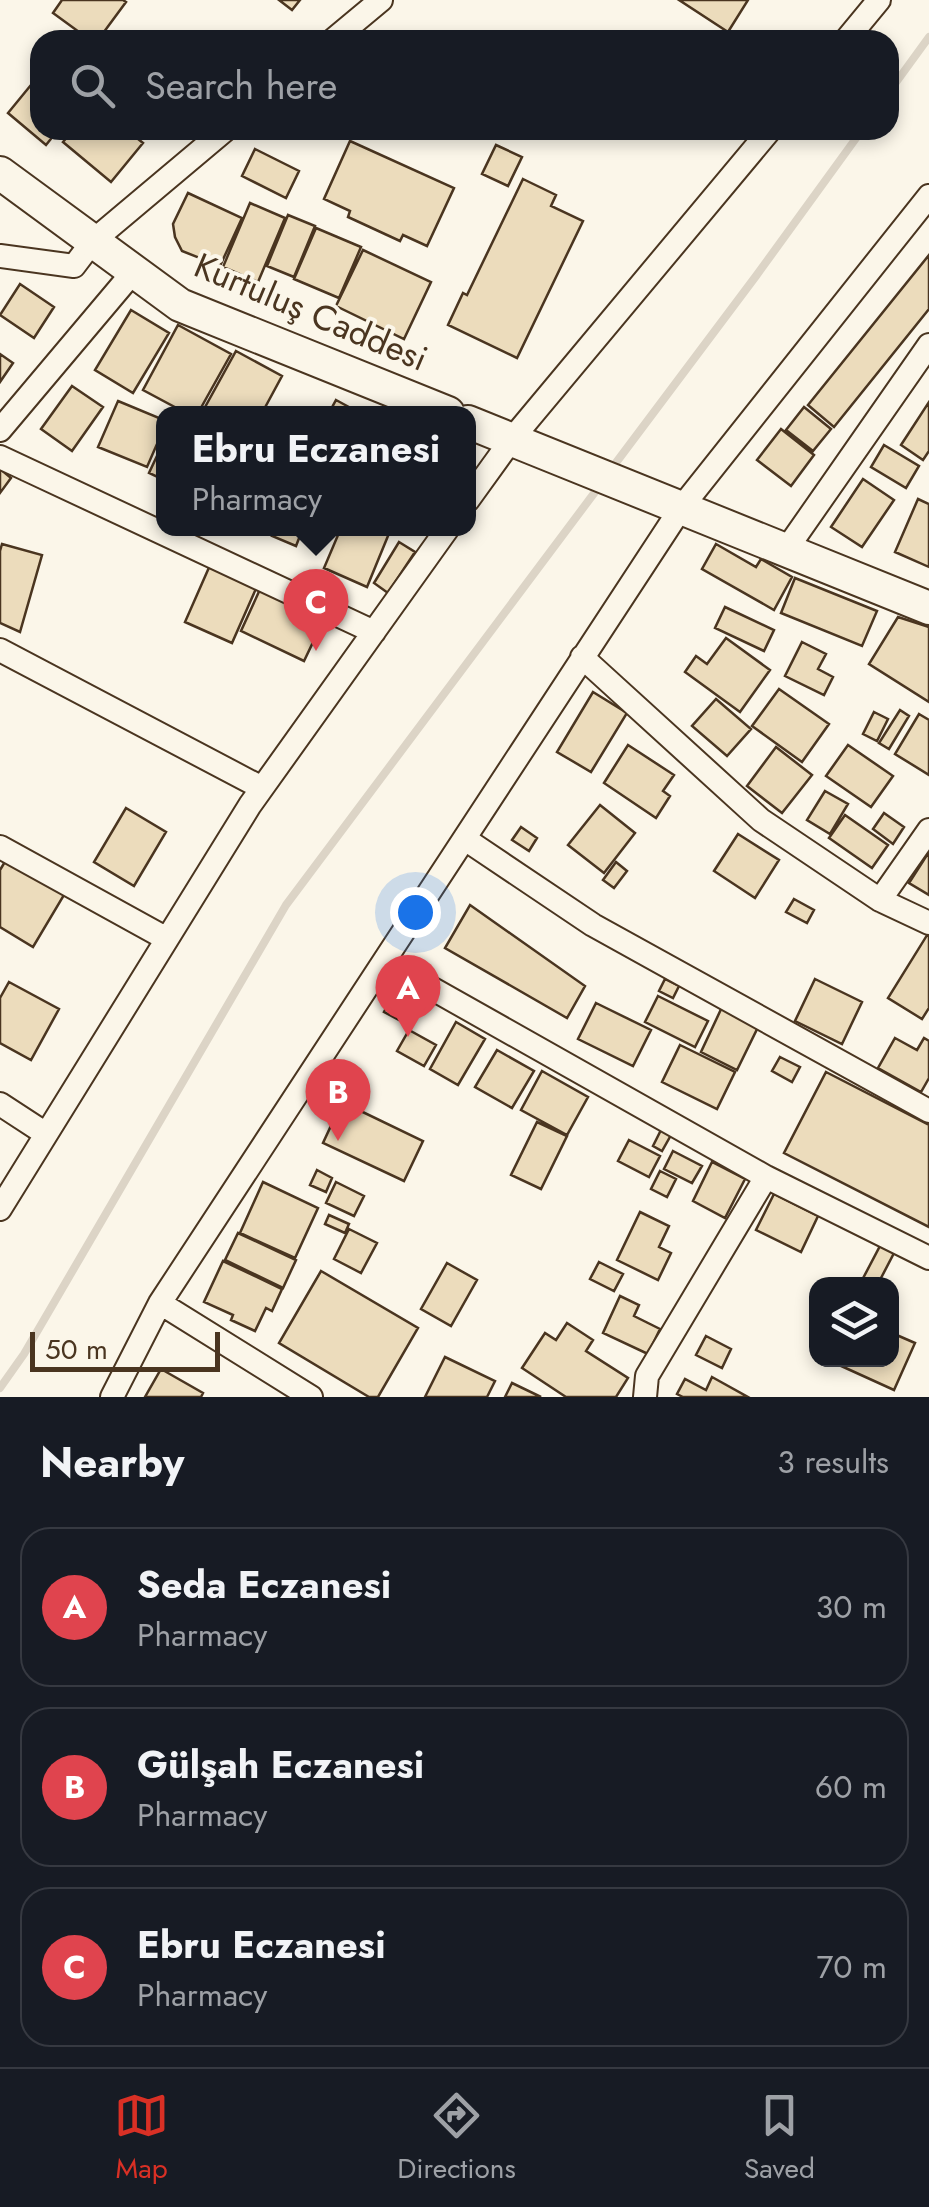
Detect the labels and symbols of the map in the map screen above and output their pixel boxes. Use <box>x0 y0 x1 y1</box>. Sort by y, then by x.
street label: Kurtuluş Caddesi <box>187 240 435 384</box>
pin: C <box>284 568 348 651</box>
your location <box>390 887 441 938</box>
pin: A <box>376 954 440 1037</box>
pin: B <box>306 1058 370 1141</box>
scale bar <box>30 1327 220 1372</box>

